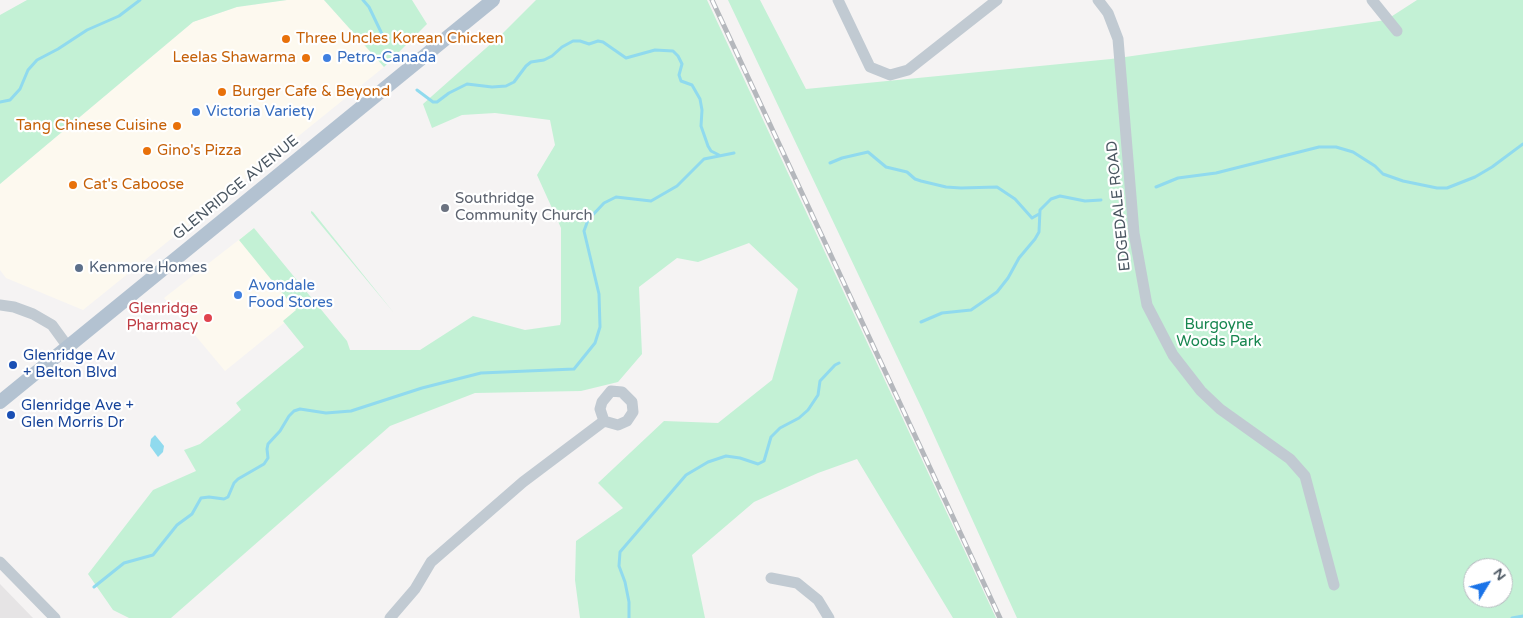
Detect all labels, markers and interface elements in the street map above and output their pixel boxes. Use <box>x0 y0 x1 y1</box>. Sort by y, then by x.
place label: Three Uncles Korean Chicken <box>296 30 504 48</box>
marker: Three Uncles Korean Chicken <box>280 33 292 45</box>
place label: Leelas Shawarma <box>172 49 296 67</box>
place label: Petro-Canada <box>337 49 436 67</box>
marker: Leelas Shawarma <box>300 52 312 64</box>
marker: Petro-Canada <box>321 52 333 64</box>
place label: Burger Cafe & Beyond <box>232 83 390 101</box>
marker: Burger Cafe & Beyond <box>216 86 228 98</box>
place label: Victoria Variety <box>206 103 314 121</box>
marker: Victoria Variety <box>190 106 202 118</box>
place label: Tang Chinese Cuisine <box>16 117 167 135</box>
marker: Tang Chinese Cuisine <box>171 120 183 132</box>
street label: GLENRIDGE AVENUE <box>170 132 302 244</box>
street label: EDGEDALE ROAD <box>1103 140 1135 272</box>
place label: Gino's Pizza <box>157 142 242 160</box>
marker: Gino's Pizza <box>141 145 153 157</box>
place label: Cat's Caboose <box>83 176 184 194</box>
marker: Cat's Caboose <box>67 179 79 191</box>
place label: Southridge Community Church <box>455 190 593 225</box>
marker: Southridge Community Church <box>439 202 451 214</box>
place label: Kenmore Homes <box>89 259 207 277</box>
marker: Kenmore Homes <box>73 262 85 274</box>
place label: Avondale Food Stores <box>248 277 333 312</box>
marker: Avondale Food Stores <box>232 289 244 301</box>
place label: Glenridge Pharmacy <box>126 300 198 335</box>
marker: Glenridge Pharmacy <box>202 312 214 324</box>
park label: Burgoyne Woods Park <box>1176 316 1262 351</box>
place label: Glenridge Av + Belton Blvd <box>23 347 117 382</box>
marker: Glenridge Av + Belton Blvd <box>7 359 19 371</box>
place label: Glenridge Ave + Glen Morris Dr <box>21 397 134 432</box>
marker: Glenridge Ave + Glen Morris Dr <box>5 409 17 421</box>
north arrow <box>1463 558 1513 608</box>
text: N <box>1489 565 1510 584</box>

